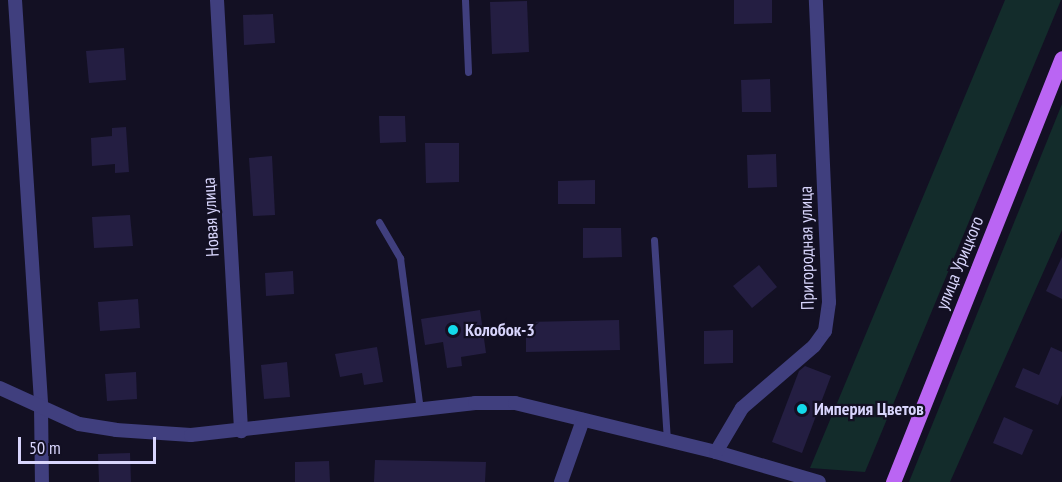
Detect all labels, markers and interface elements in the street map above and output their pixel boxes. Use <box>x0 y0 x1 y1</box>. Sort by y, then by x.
street label: Новая улица <box>198 177 224 257</box>
street label: Пригородная улица <box>795 186 819 310</box>
street label: улица Урицкого <box>931 213 989 313</box>
place label: Колобок-3 <box>465 319 535 341</box>
marker: Колобок-3 <box>446 323 460 337</box>
place label: Империя Цветов <box>814 398 924 420</box>
marker: Империя Цветов <box>795 402 809 416</box>
scale bar <box>21 425 159 463</box>
text: 50 m <box>29 436 61 459</box>

